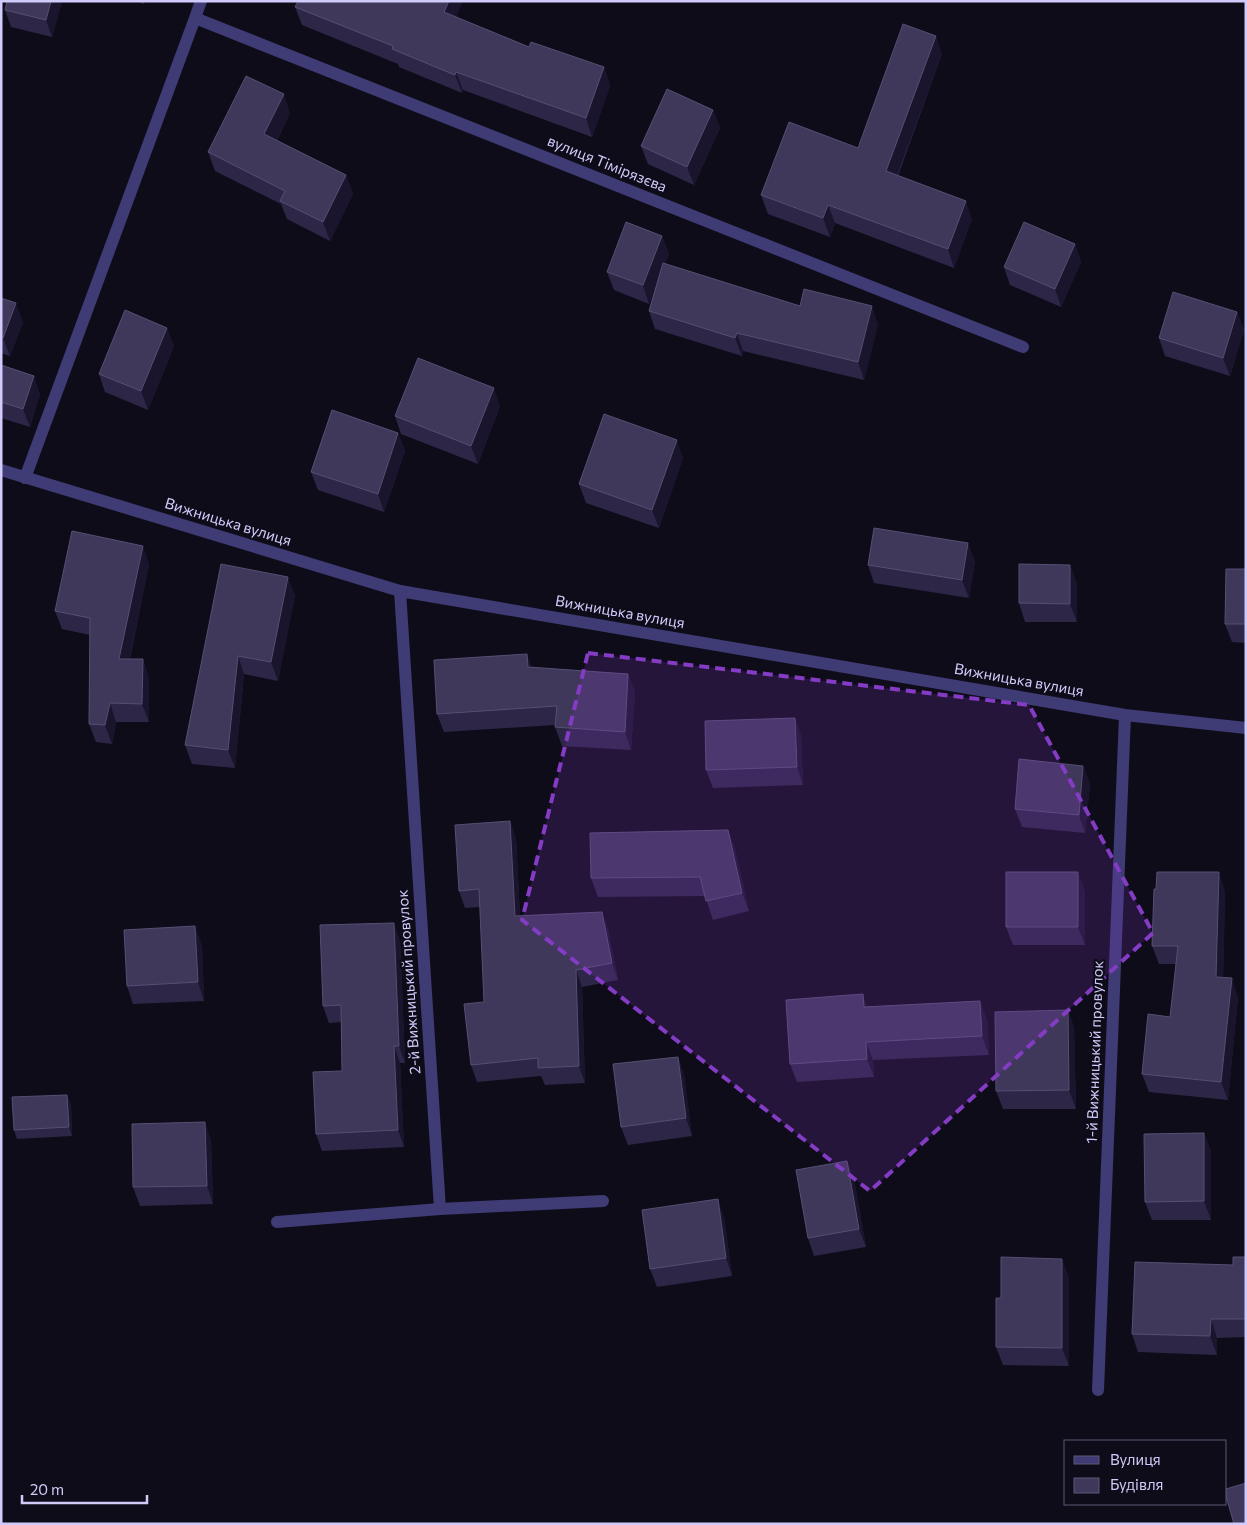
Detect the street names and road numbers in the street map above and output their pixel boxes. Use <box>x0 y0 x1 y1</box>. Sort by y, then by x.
street label: вулиця Тімірязєва <box>545 131 670 195</box>
street label: Вижницька вулиця <box>163 493 294 549</box>
street label: Вижницька вулиця <box>554 591 686 631</box>
street label: Вижницька вулиця <box>953 659 1085 699</box>
street label: 2-й Вижницький провулок <box>393 889 423 1075</box>
street label: 1-й Вижницький провулок <box>1082 960 1106 1144</box>

